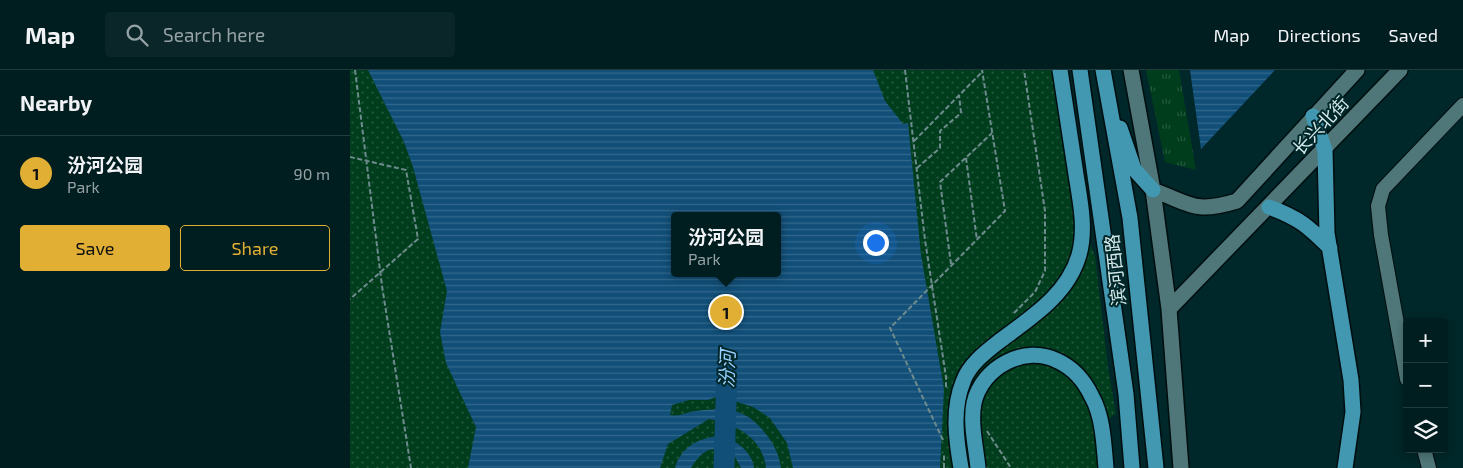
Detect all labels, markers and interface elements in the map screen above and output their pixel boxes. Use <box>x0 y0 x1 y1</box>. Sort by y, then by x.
search box <box>105 12 455 57</box>
text: Map <box>25 20 75 49</box>
icon: search <box>123 21 151 49</box>
text: Search here <box>163 23 265 46</box>
text: Map <box>1213 24 1250 46</box>
text: Directions <box>1278 24 1361 46</box>
text: Saved <box>1389 24 1438 46</box>
text: Nearby <box>20 90 92 115</box>
street label: 长兴北街 <box>1288 91 1353 159</box>
text: 汾河公园 <box>67 153 143 176</box>
text: 1 <box>33 164 39 183</box>
text: 90 m <box>294 164 330 183</box>
text: Park <box>67 177 100 196</box>
popup <box>671 212 781 277</box>
button: Save <box>20 225 170 271</box>
button: Share <box>180 225 330 271</box>
text: 汾河公园 <box>688 225 764 248</box>
your location <box>863 230 889 256</box>
street label: 滨河西路 <box>1100 233 1130 307</box>
text: Park <box>688 249 721 268</box>
pin: 1 <box>710 293 742 331</box>
map controls <box>1403 318 1448 453</box>
button: + <box>1403 318 1448 363</box>
water label: 汾河 <box>714 346 739 388</box>
button: − <box>1403 363 1448 408</box>
button: layers <box>1403 408 1448 453</box>

